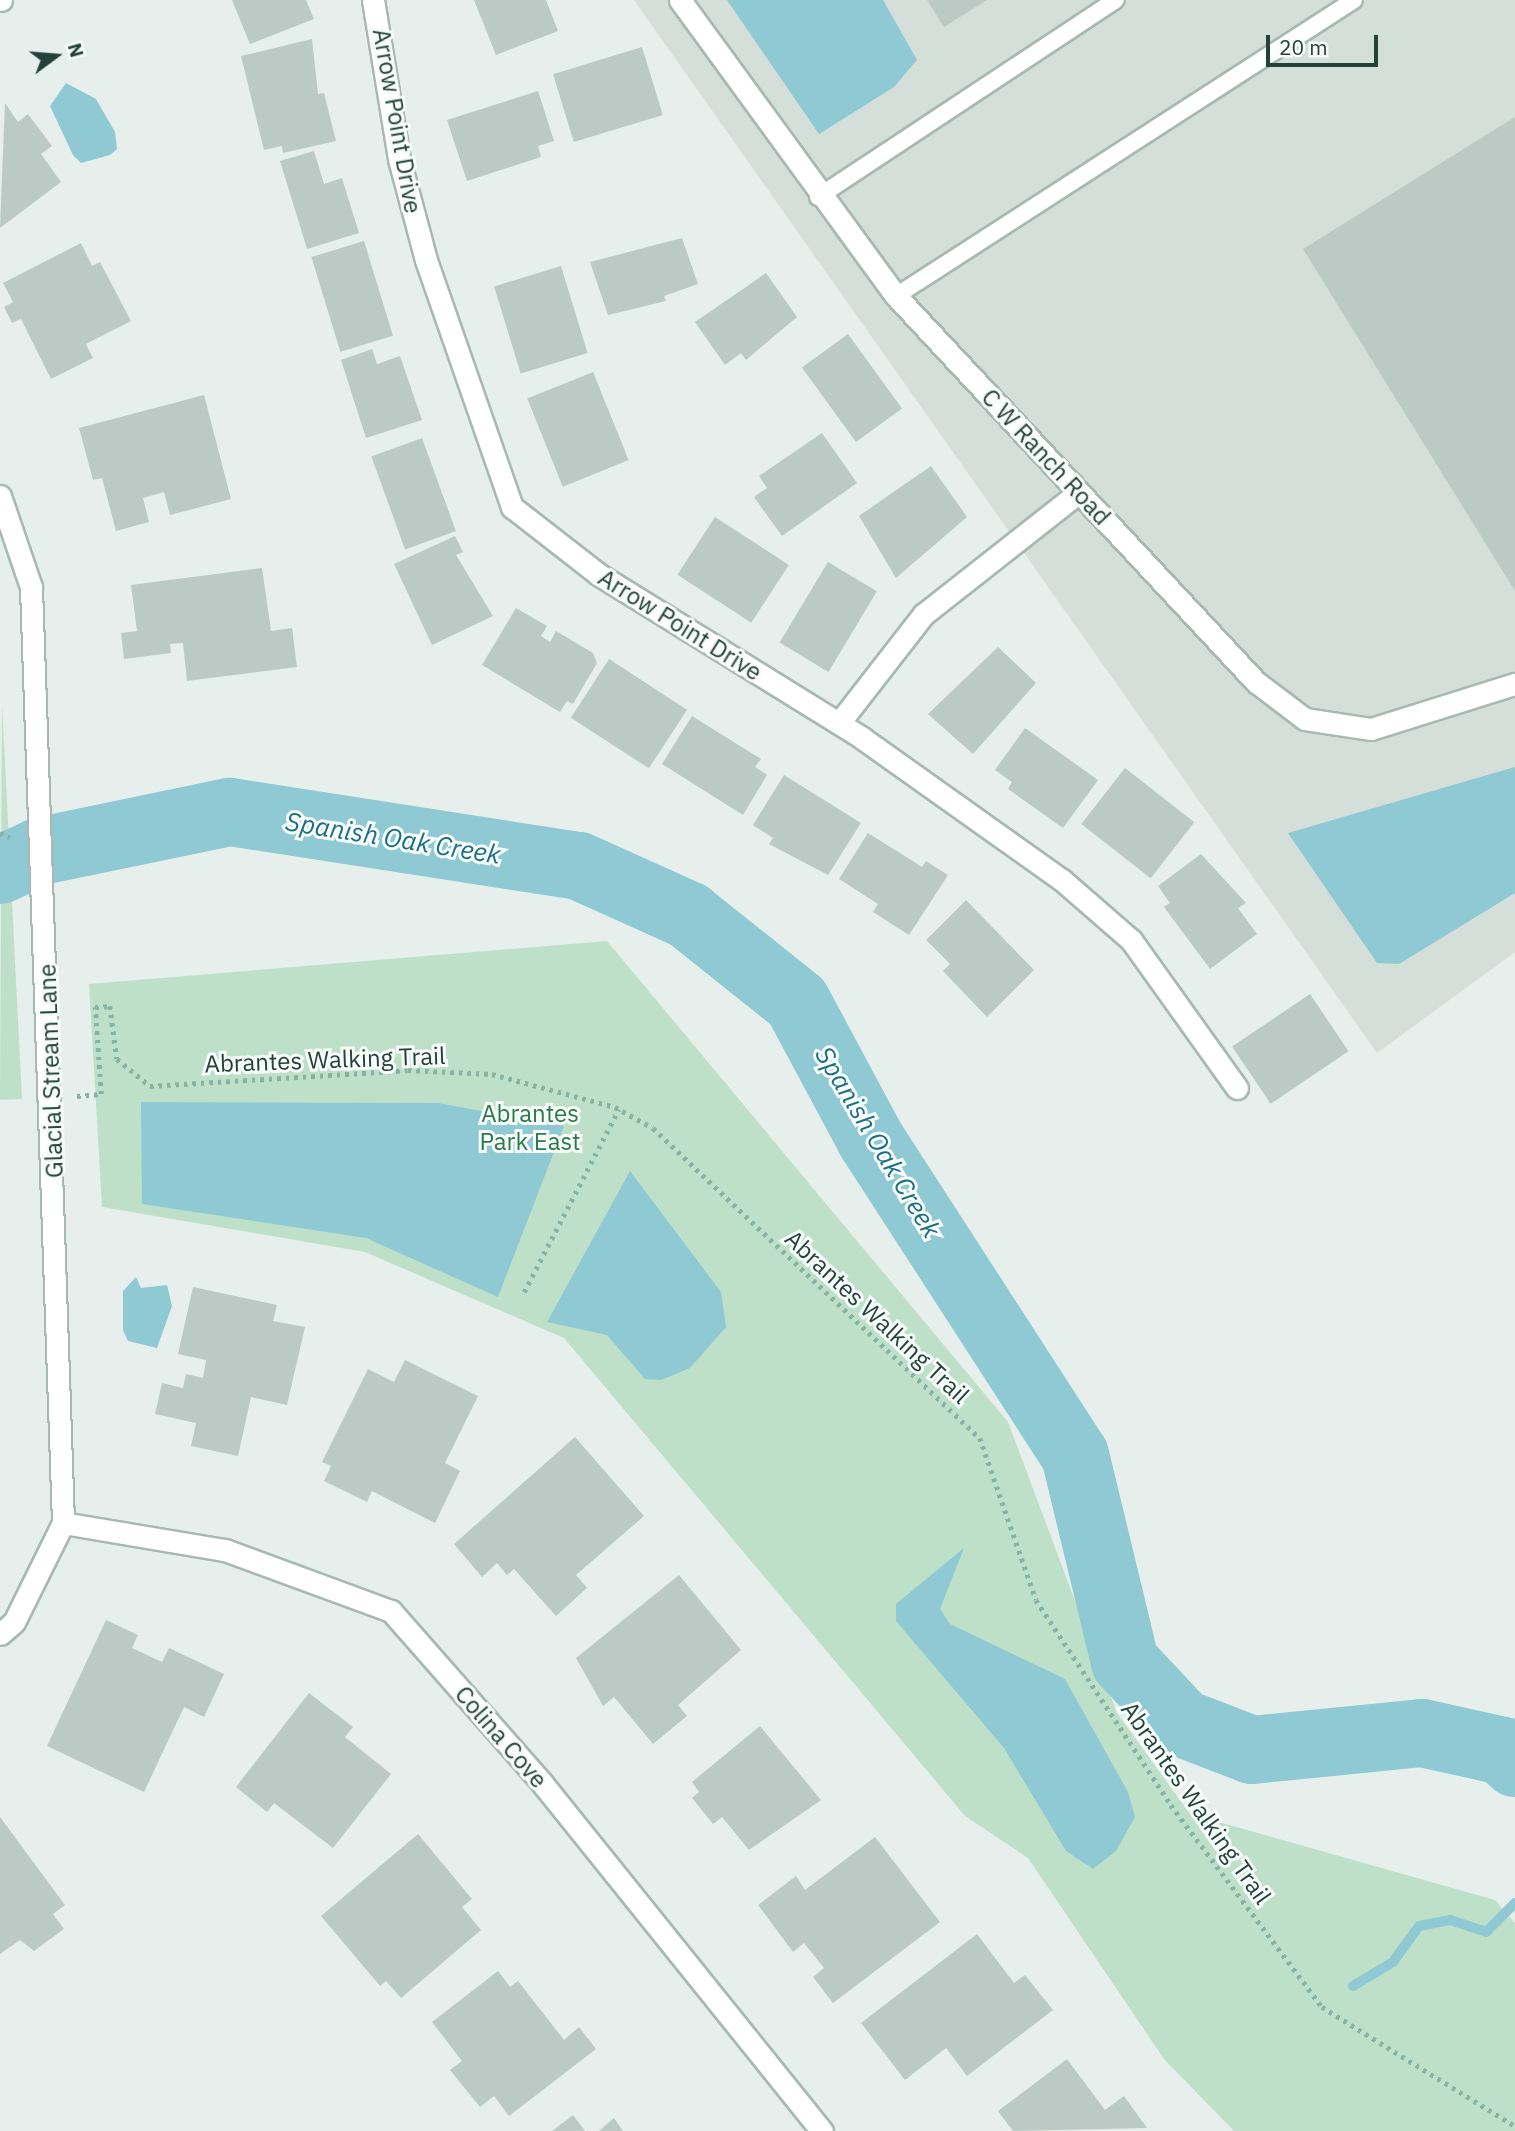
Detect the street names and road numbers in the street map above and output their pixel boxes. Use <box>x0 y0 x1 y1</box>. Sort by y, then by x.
street label: Arrow Point Drive <box>367 26 427 216</box>
street label: C W Ranch Road <box>976 383 1116 531</box>
street label: Arrow Point Drive <box>593 563 767 687</box>
street label: Glacial Stream Lane <box>33 963 69 1179</box>
street label: Abrantes Walking Trail <box>204 1041 446 1079</box>
street label: Abrantes Walking Trail <box>779 1224 975 1410</box>
street label: Colina Cove <box>449 1680 553 1794</box>
street label: Abrantes Walking Trail <box>1115 1696 1277 1910</box>

